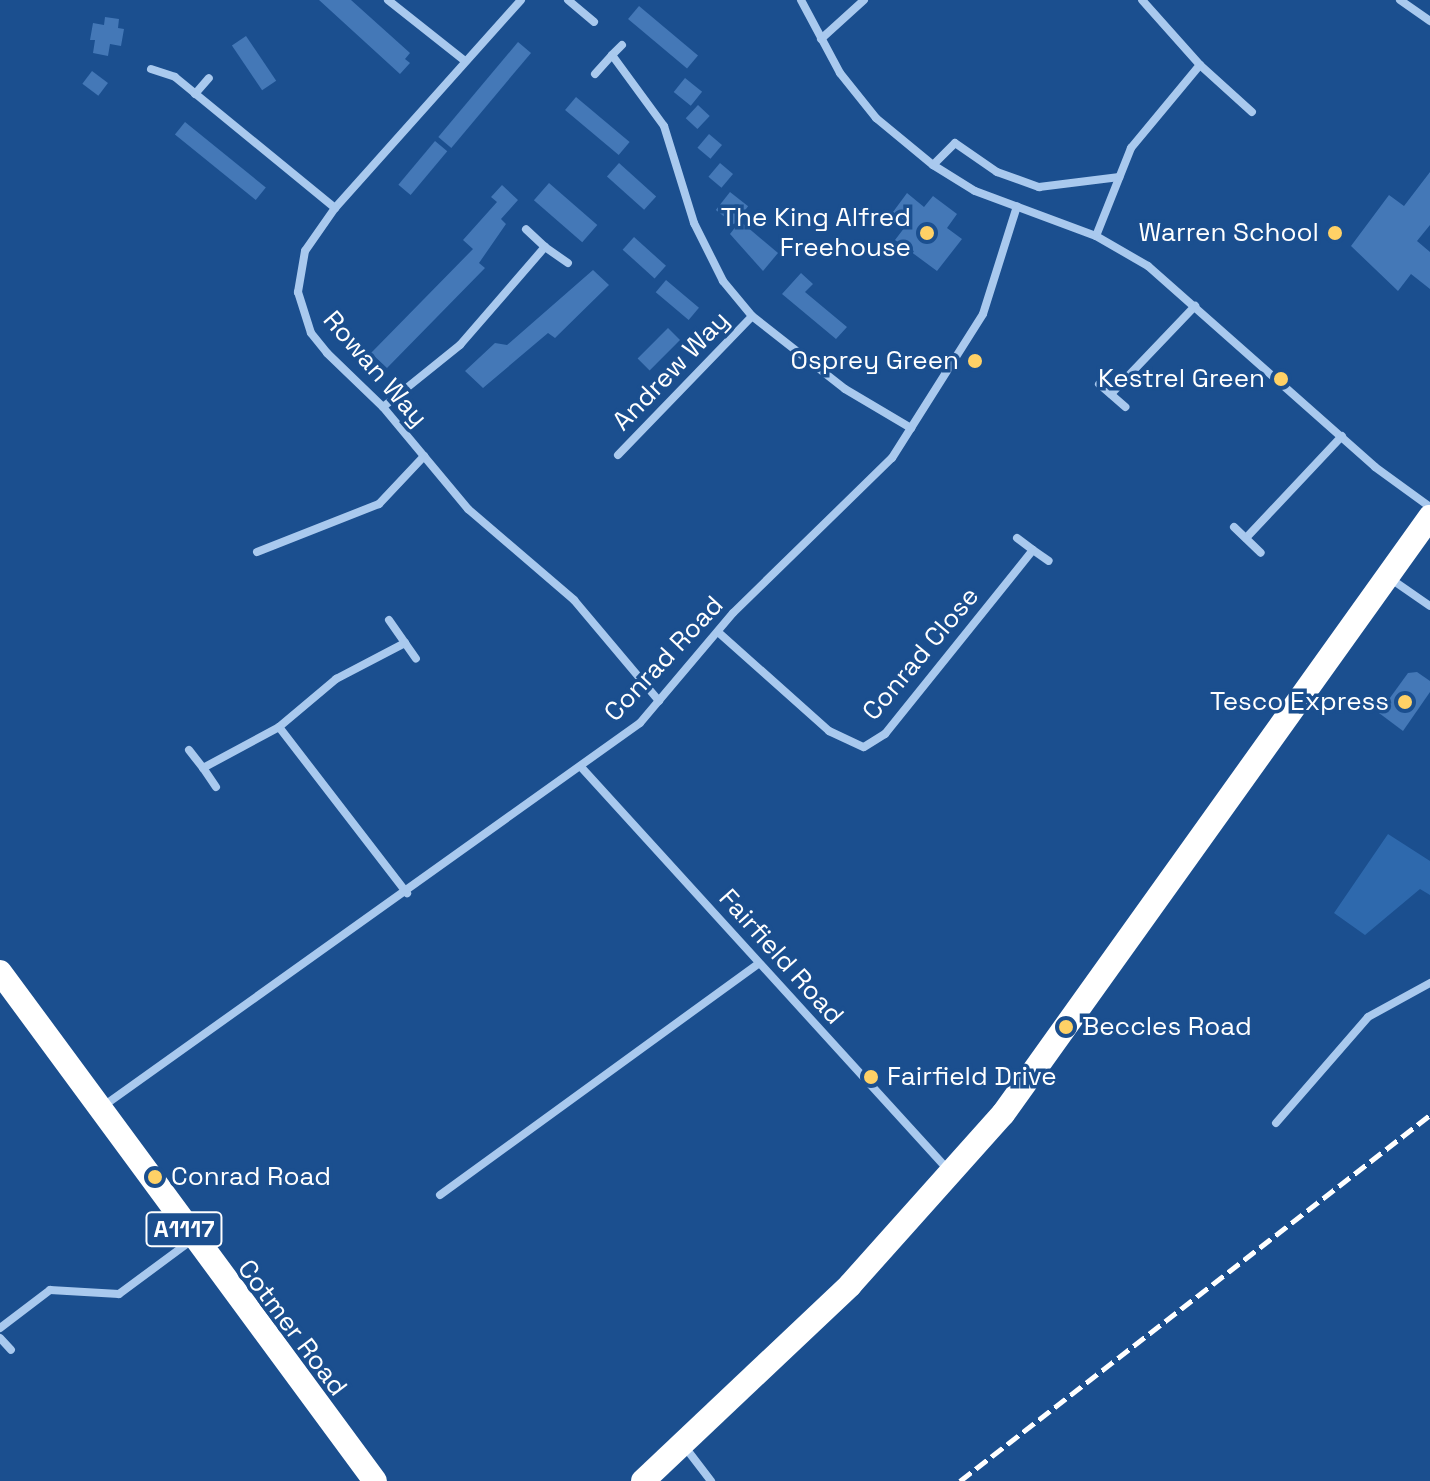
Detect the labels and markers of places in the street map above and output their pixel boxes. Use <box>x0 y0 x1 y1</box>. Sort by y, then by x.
place label: The King Alfred Freehouse <box>720 202 911 264</box>
place label: Warren School <box>1138 217 1319 249</box>
marker: The King Alfred Freehouse <box>918 224 936 242</box>
marker: Warren School <box>1326 224 1344 242</box>
place label: Osprey Green <box>791 345 959 377</box>
marker: Osprey Green <box>966 352 984 370</box>
place label: Kestrel Green <box>1098 363 1265 395</box>
marker: Kestrel Green <box>1272 370 1290 388</box>
place label: Tesco Express <box>1210 686 1389 718</box>
marker: Tesco Express <box>1396 693 1414 711</box>
place label: Beccles Road <box>1082 1011 1252 1043</box>
marker: Beccles Road <box>1057 1018 1075 1036</box>
place label: Fairfield Drive <box>887 1061 1057 1093</box>
marker: Fairfield Drive <box>862 1068 880 1086</box>
place label: Conrad Road <box>171 1161 331 1193</box>
marker: Conrad Road <box>146 1168 164 1186</box>

